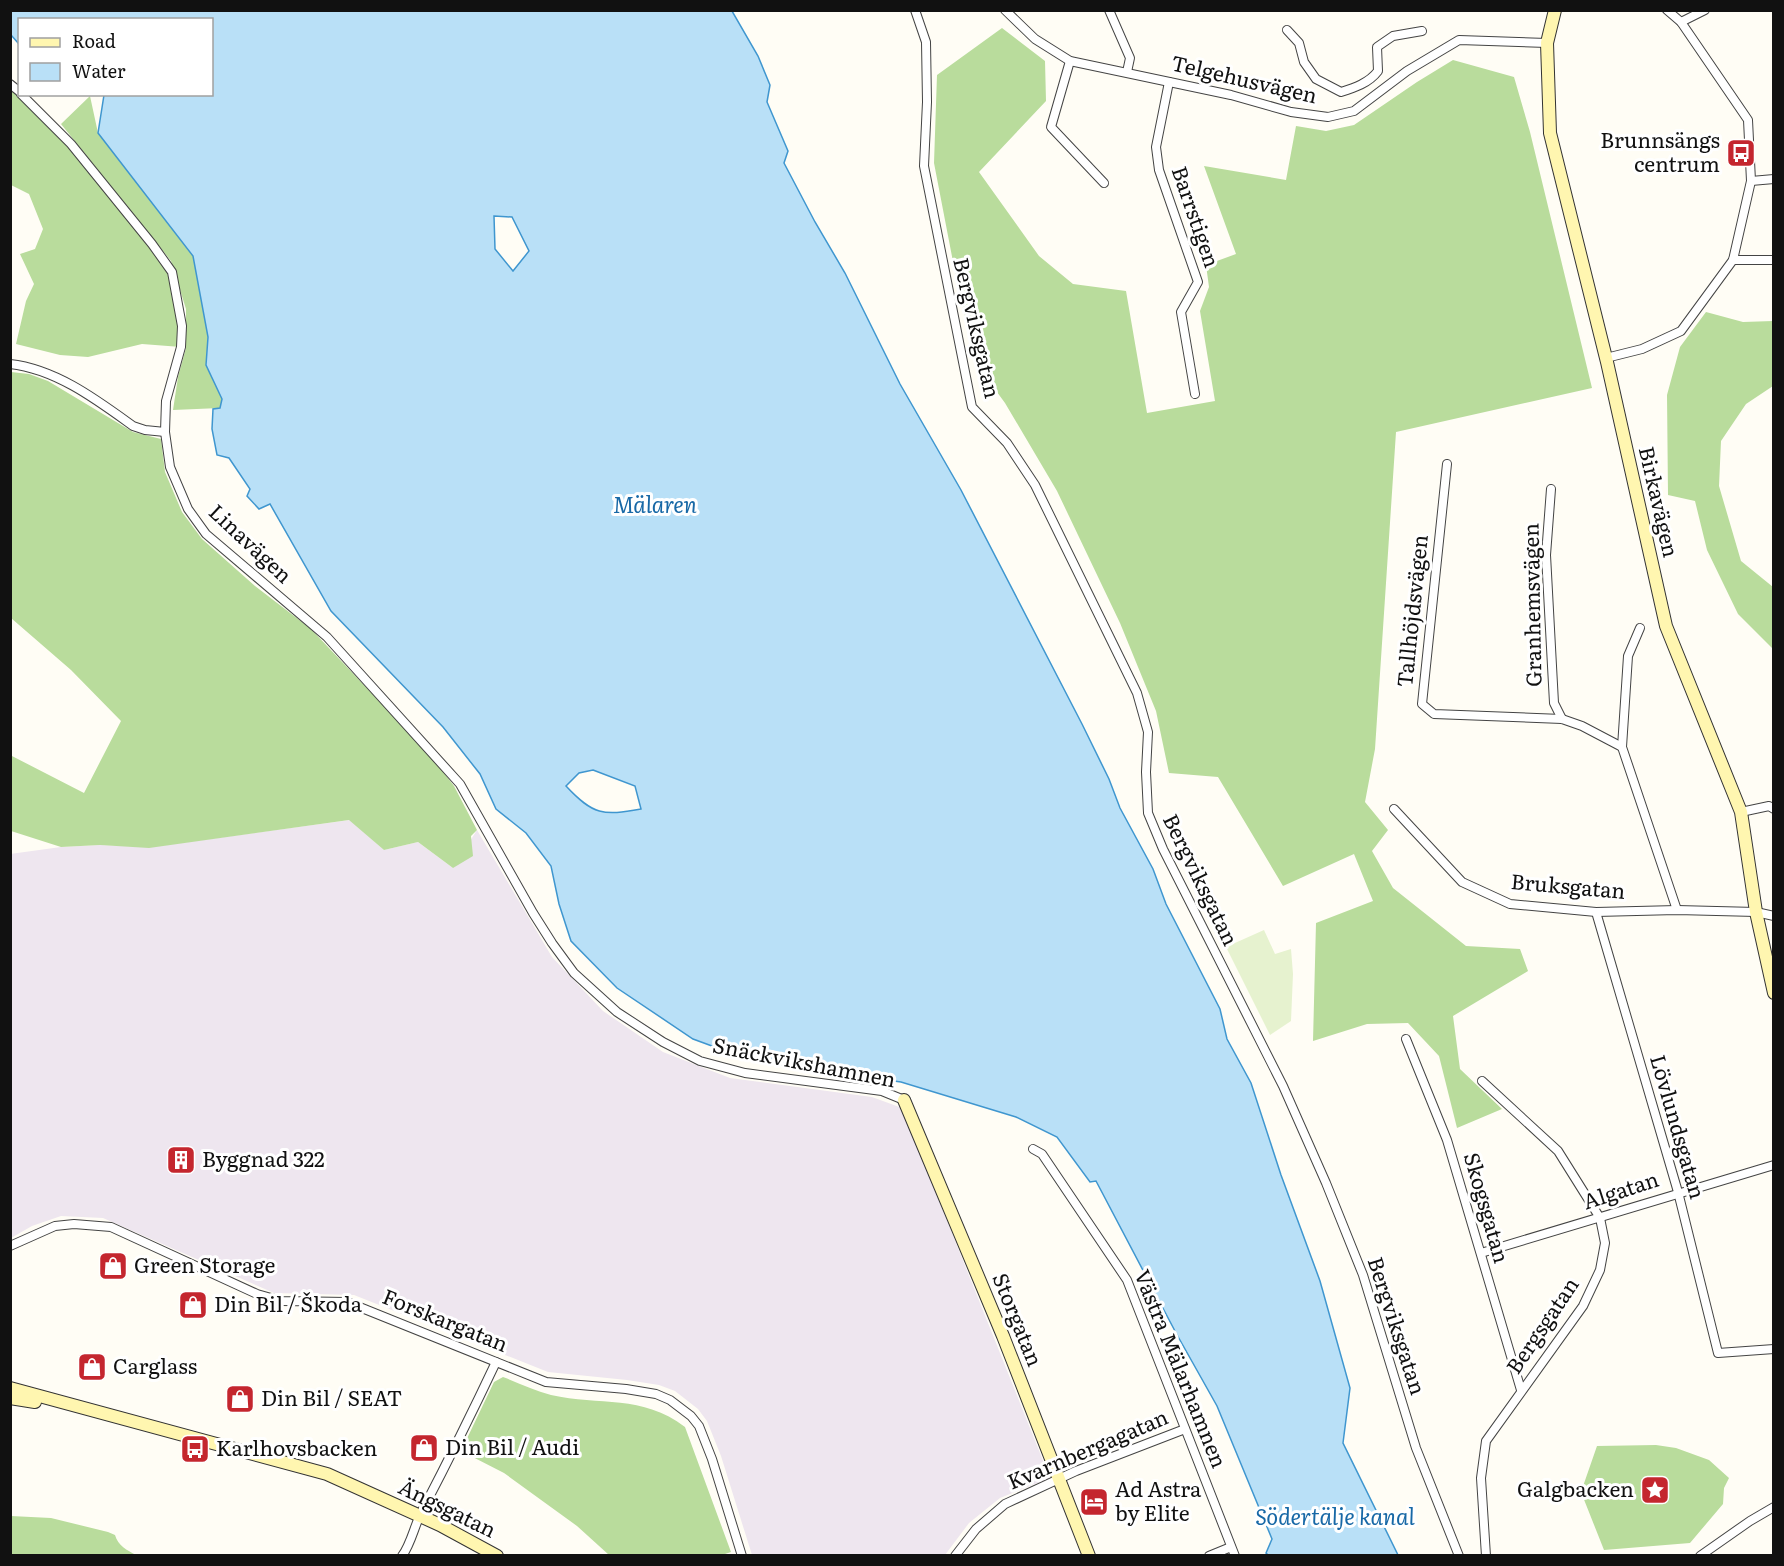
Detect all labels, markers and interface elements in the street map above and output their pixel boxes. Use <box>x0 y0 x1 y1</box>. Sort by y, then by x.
legend <box>18 18 213 96</box>
text: Road <box>72 27 116 54</box>
street label: Telgehusvägen <box>1169 46 1321 109</box>
text: Water <box>72 57 126 84</box>
place label: Brunnsängs centrum <box>1600 123 1720 178</box>
bus stop icon: Brunnsängs centrum <box>1725 137 1757 169</box>
street label: Barrstigen <box>1166 161 1229 271</box>
street label: Bergviksgatan <box>947 254 1010 401</box>
street label: Birkavägen <box>1633 443 1688 560</box>
water label: Mälaren <box>613 487 697 520</box>
street label: Linavägen <box>203 495 300 589</box>
street label: Granhemsvägen <box>1514 523 1547 687</box>
street label: Tallhöjdsvägen <box>1387 533 1434 689</box>
street label: Bergviksgatan <box>1157 808 1248 950</box>
street label: Bruksgatan <box>1510 864 1627 905</box>
street label: Snäckvikshamnen <box>710 1028 899 1094</box>
street label: Lövlundsgatan <box>1644 1051 1715 1202</box>
place label: Byggnad 322 <box>202 1142 325 1173</box>
building icon: Byggnad 322 <box>165 1144 197 1176</box>
street label: Skogsgatan <box>1458 1148 1519 1266</box>
street label: Algatan <box>1578 1162 1662 1215</box>
place label: Green Storage <box>134 1248 276 1279</box>
shop icon: Green Storage <box>97 1250 129 1282</box>
street label: Bergviksgatan <box>1361 1252 1435 1398</box>
street label: Västra Mälarhamnen <box>1128 1264 1236 1472</box>
street label: Storgatan <box>987 1268 1052 1370</box>
street label: Bergsgatan <box>1497 1270 1585 1379</box>
street label: Forskargatan <box>379 1279 513 1358</box>
place label: Din Bil / Škoda <box>214 1287 363 1318</box>
shop icon: Din Bil / Škoda <box>177 1289 209 1321</box>
place label: Carglass <box>113 1349 197 1380</box>
shop icon: Carglass <box>76 1351 108 1383</box>
place label: Din Bil / SEAT <box>261 1381 402 1412</box>
shop icon: Din Bil / SEAT <box>224 1383 256 1415</box>
street label: Kvarnbergagatan <box>1002 1400 1172 1496</box>
place label: Din Bil / Audi <box>445 1430 579 1461</box>
place label: Karlhovsbacken <box>216 1431 377 1462</box>
shop icon: Din Bil / Audi <box>408 1432 440 1464</box>
bus stop icon: Karlhovsbacken <box>179 1433 211 1465</box>
street label: Ängsgatan <box>394 1470 502 1544</box>
place label: Ad Astra by Elite <box>1115 1472 1202 1527</box>
place label: Galgbacken <box>1517 1472 1634 1503</box>
place icon: Galgbacken <box>1639 1474 1671 1506</box>
hotel icon: Ad Astra by Elite <box>1078 1486 1110 1518</box>
water label: Södertälje kanal <box>1255 1499 1415 1532</box>

